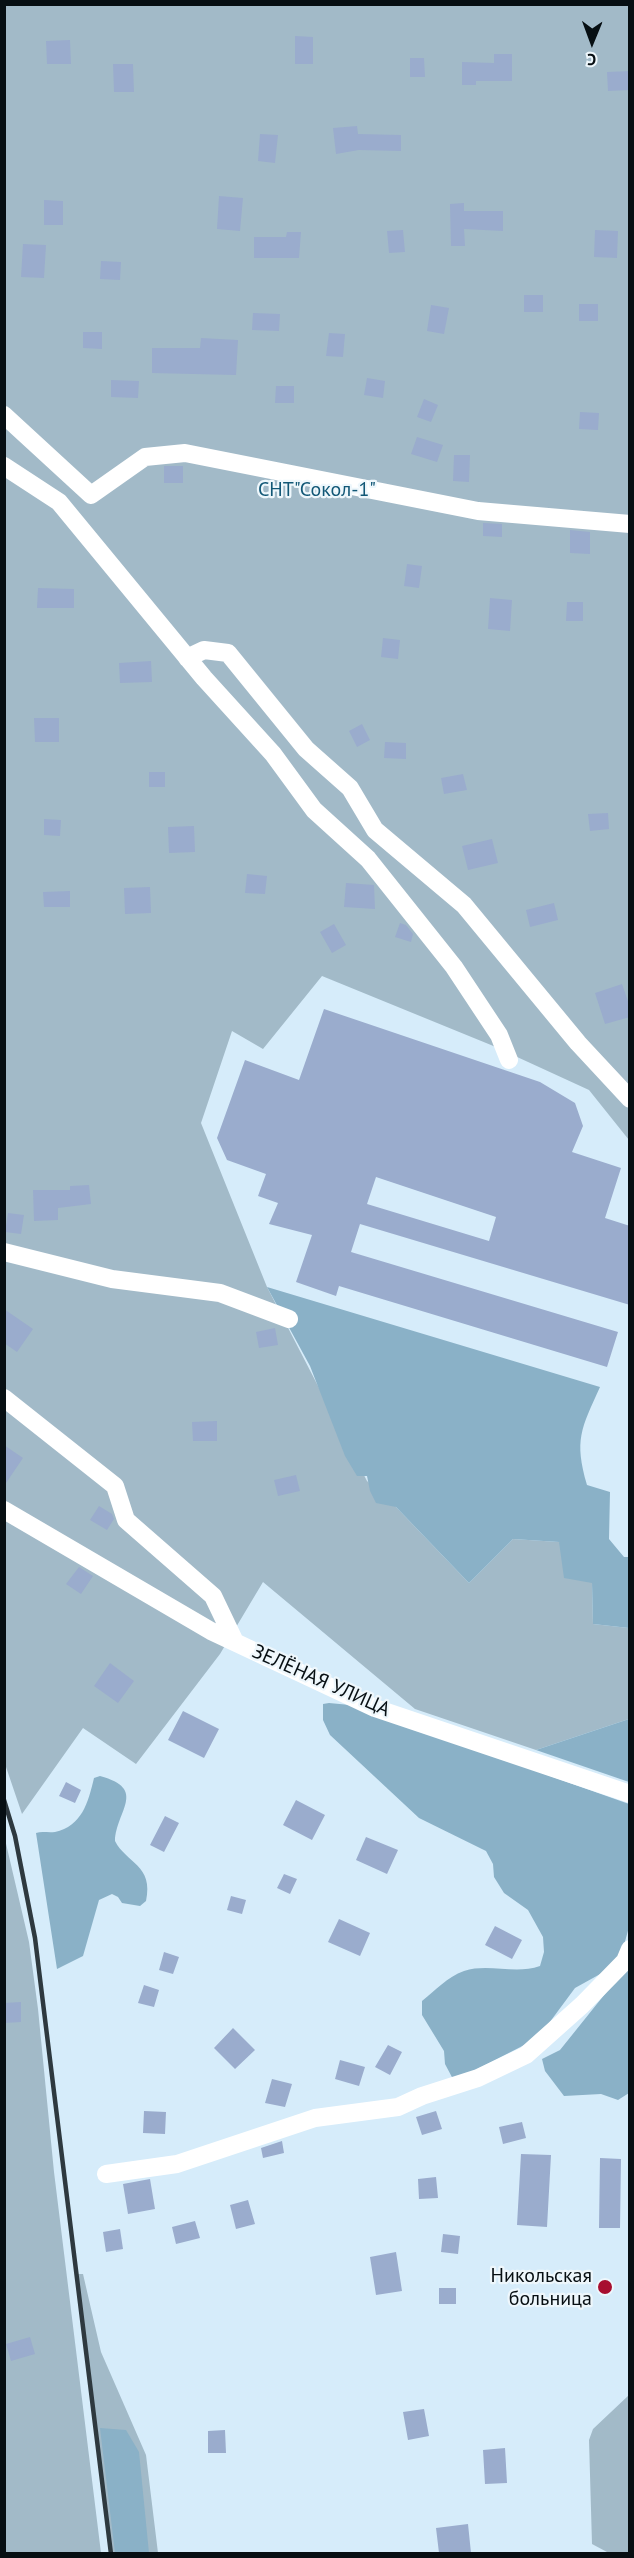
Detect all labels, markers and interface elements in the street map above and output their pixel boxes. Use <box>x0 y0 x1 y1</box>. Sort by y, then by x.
north arrow <box>562 12 622 72</box>
text: С <box>587 50 596 70</box>
park label: СНТ"Сокол-1" <box>258 478 376 502</box>
street label: ЗЕЛЁНАЯ УЛИЦА <box>248 1640 394 1722</box>
place label: Никольская больница <box>491 2264 592 2311</box>
marker: Никольская больница <box>596 2278 614 2296</box>

